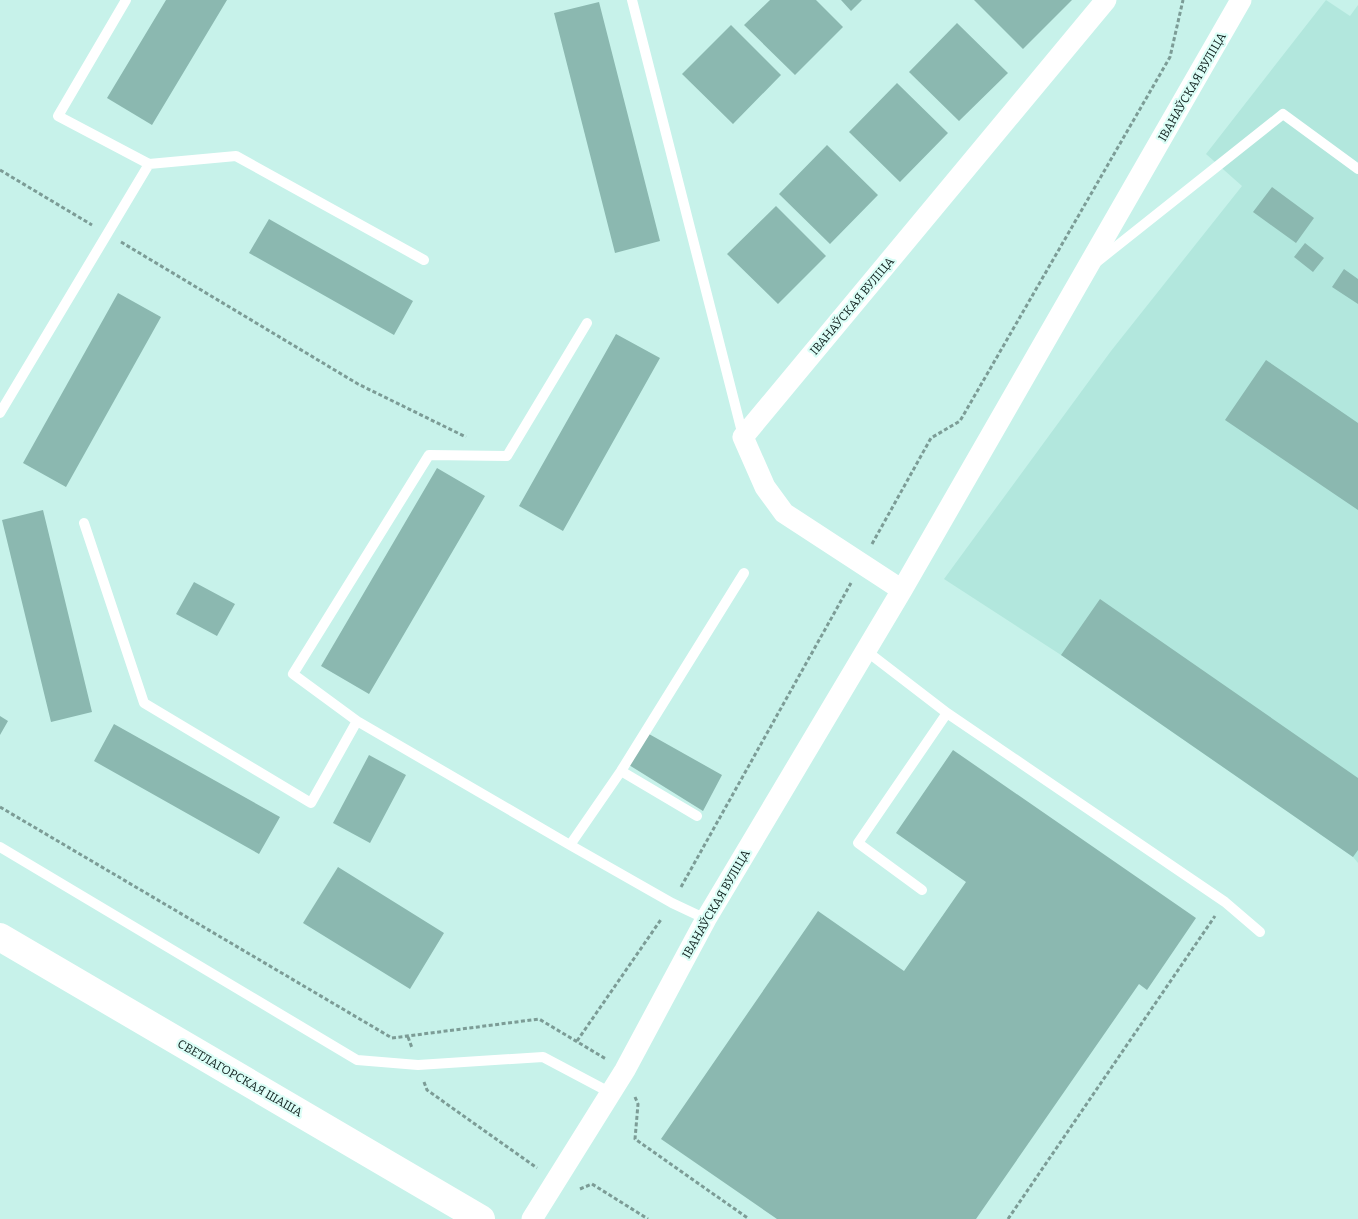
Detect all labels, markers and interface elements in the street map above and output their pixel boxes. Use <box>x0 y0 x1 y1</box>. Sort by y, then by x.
street label: ІВАНАЎСКАЯ ВУЛІЦА <box>1154 29 1229 144</box>
street label: ІВАНАЎСКАЯ ВУЛІЦА <box>806 253 897 358</box>
street label: ІВАНАЎСКАЯ ВУЛІЦА <box>678 846 753 961</box>
street label: СВЕТЛАГОРСКАЯ ШАША <box>175 1036 305 1120</box>

